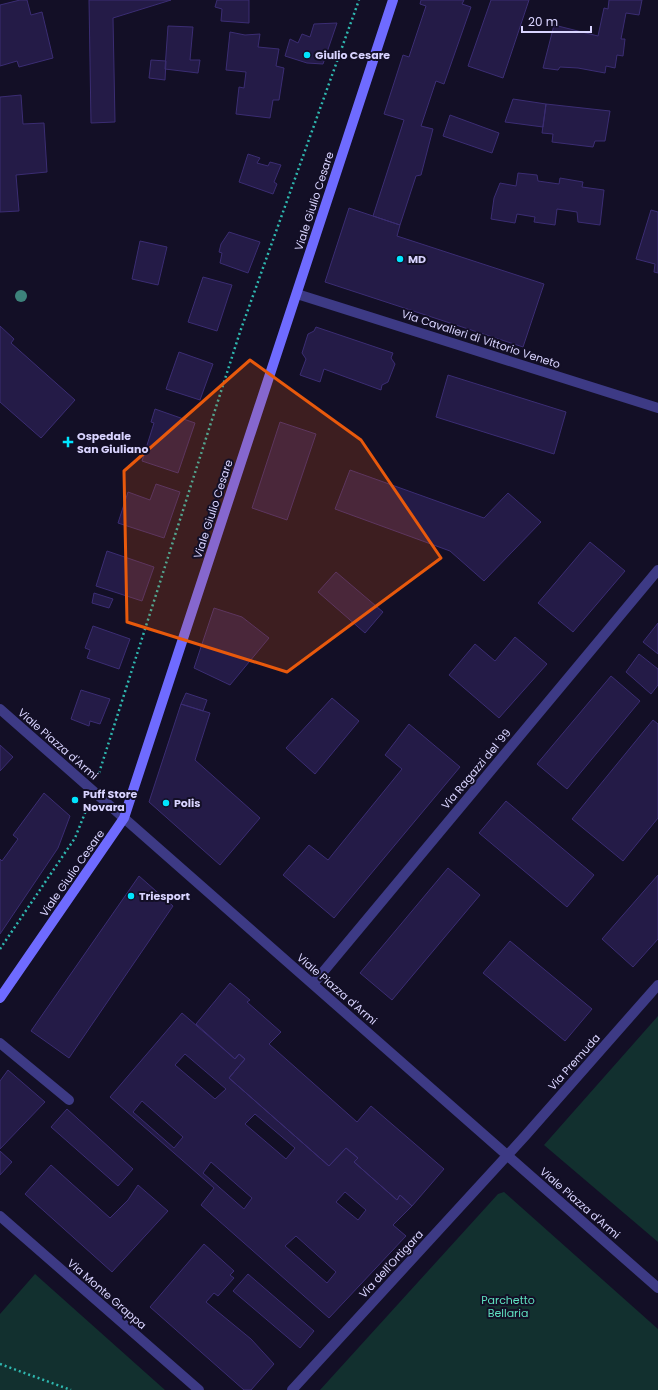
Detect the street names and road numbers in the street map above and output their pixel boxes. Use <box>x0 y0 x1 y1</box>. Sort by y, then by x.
street label: Viale Giulio Cesare <box>290 149 338 253</box>
street label: Via Cavalieri di Vittorio Veneto <box>399 306 563 372</box>
street label: Viale Giulio Cesare <box>189 457 237 561</box>
street label: Viale Piazza d'Armi <box>14 705 102 784</box>
street label: Via Ragazzi del '99 <box>438 725 515 813</box>
street label: Viale Giulio Cesare <box>36 826 108 920</box>
street label: Viale Piazza d'Armi <box>293 950 381 1029</box>
street label: Via Premuda <box>544 1030 604 1094</box>
street label: Viale Piazza d'Armi <box>536 1164 624 1243</box>
street label: Via dell'Ortigara <box>355 1226 427 1302</box>
street label: Via Monte Grappa <box>64 1255 150 1333</box>

